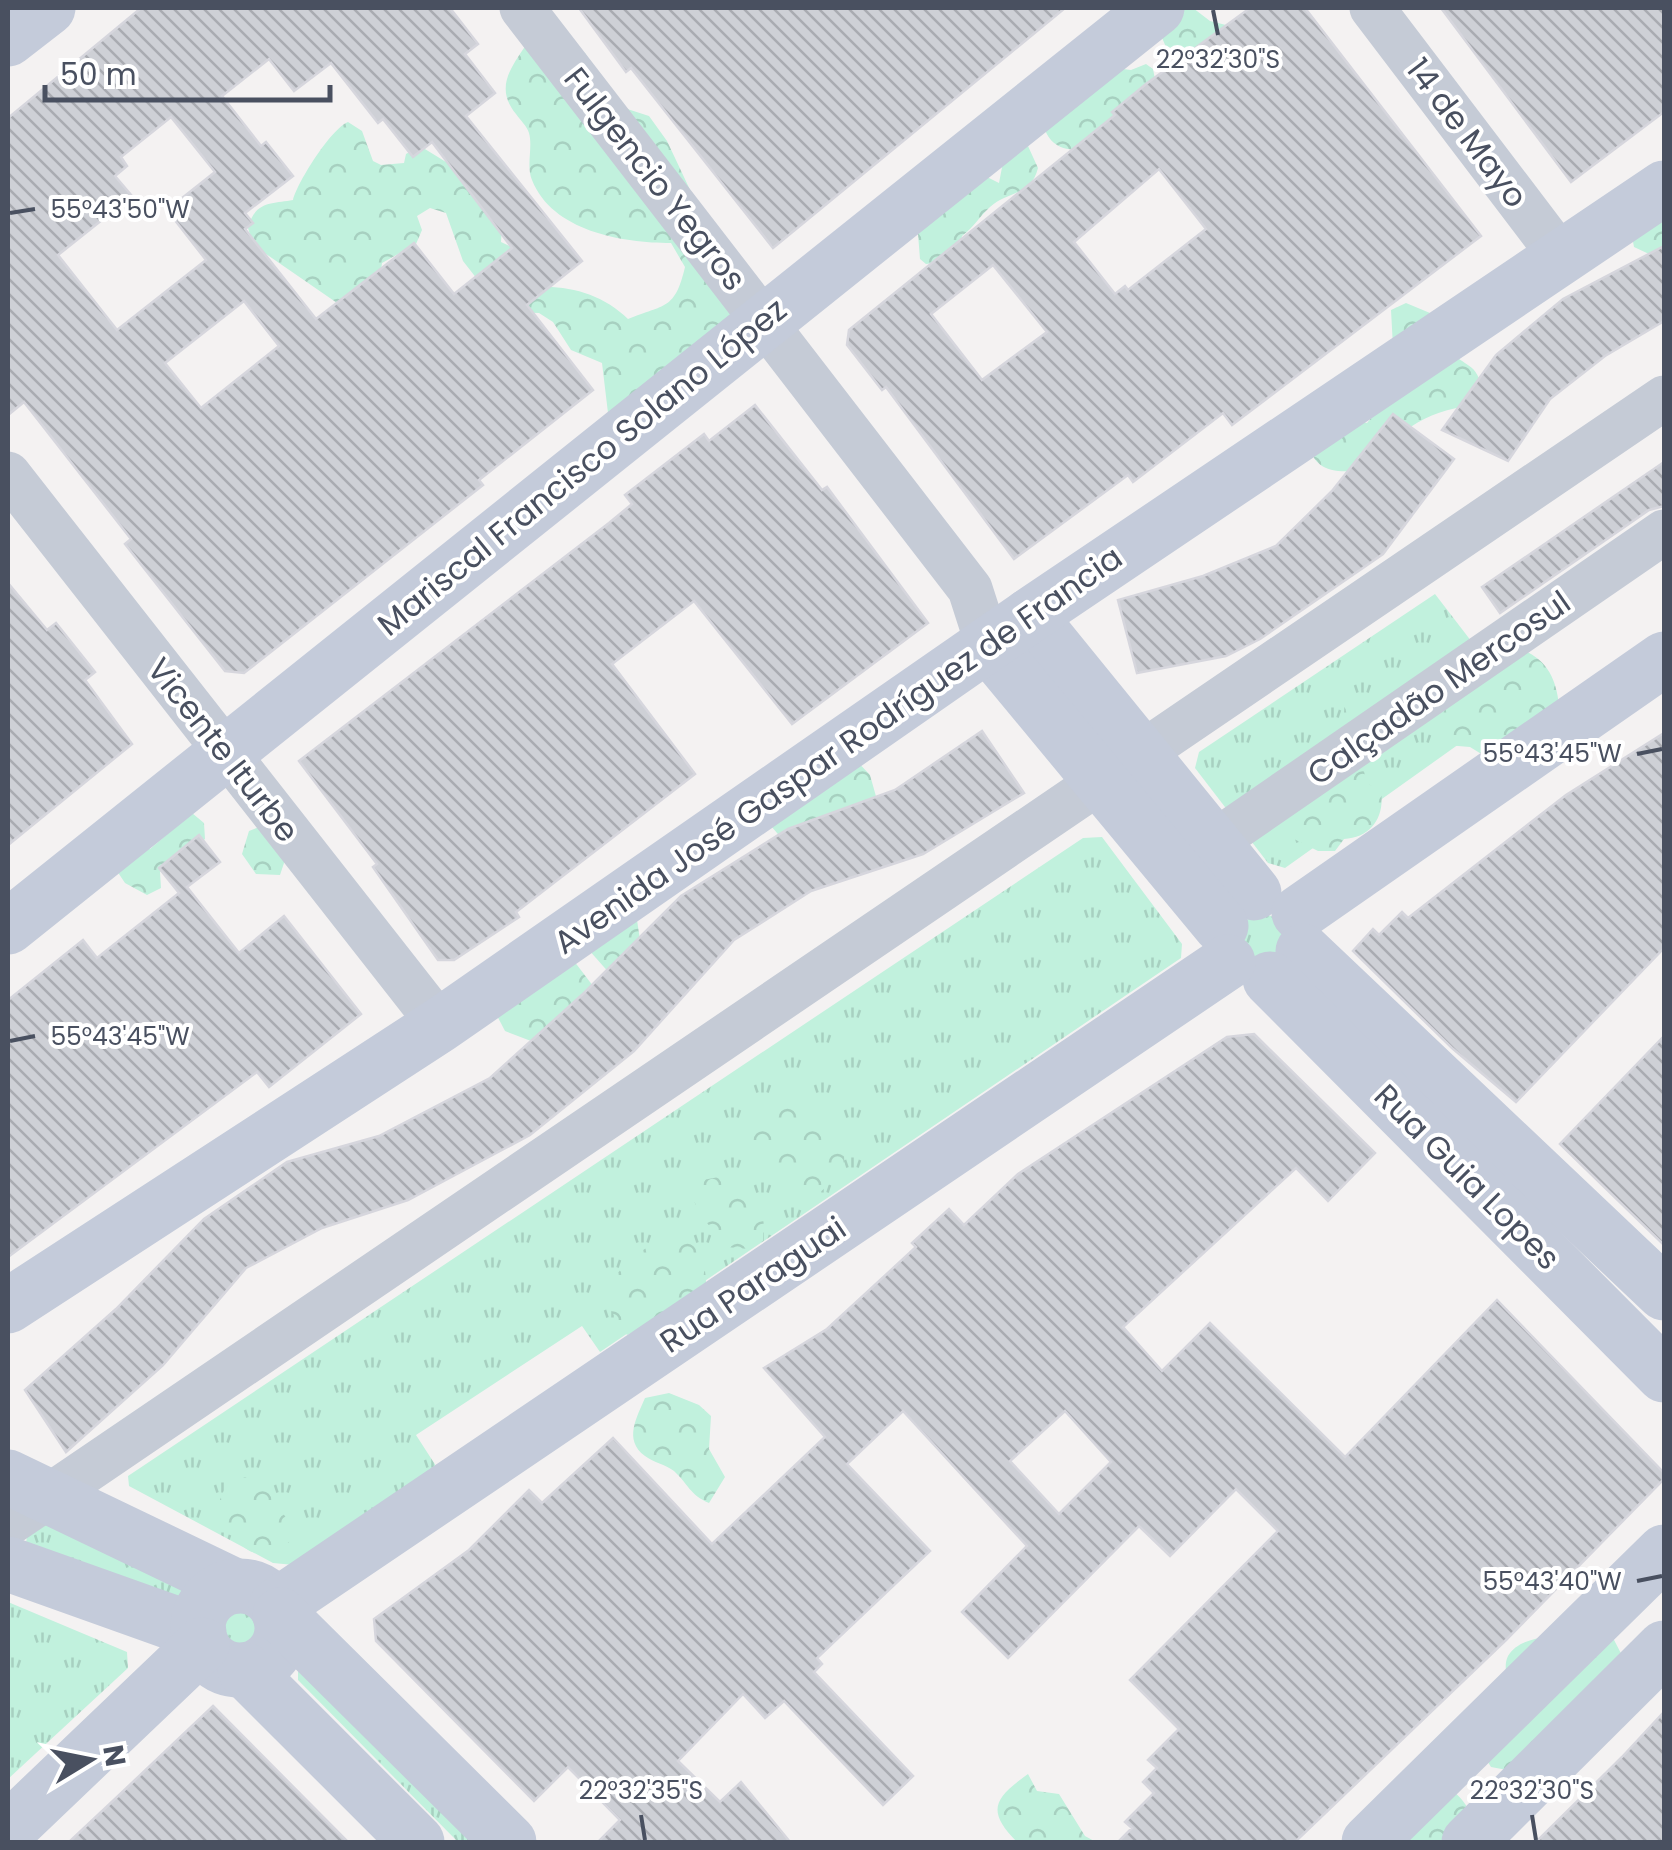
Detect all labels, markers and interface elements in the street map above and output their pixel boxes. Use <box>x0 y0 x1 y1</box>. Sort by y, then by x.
scale bar <box>45 40 330 102</box>
text: 22°32'30"S <box>1156 42 1280 77</box>
street label: 14 de Mayo <box>1396 49 1539 217</box>
text: 50 m <box>60 53 137 96</box>
street label: Fulgencio Yegros <box>554 58 757 300</box>
text: 55°43'50"W <box>50 192 190 227</box>
street label: Mariscal Francisco Solano López <box>368 287 796 646</box>
street label: Avenida José Gaspar Rodríguez de Francia <box>544 535 1131 964</box>
street label: Calçadão Mercosul <box>1298 580 1579 795</box>
street label: Vicente Iturbe <box>137 648 310 851</box>
text: 55°43'45"W <box>1482 736 1622 771</box>
text: 55°43'45"W <box>50 1019 190 1054</box>
street label: Rua Guia Lopes <box>1364 1074 1570 1280</box>
street label: Rua Paraguai <box>651 1206 855 1363</box>
text: 55°43'40"W <box>1482 1564 1622 1599</box>
north arrow <box>40 1710 140 1810</box>
text: N <box>93 1742 135 1770</box>
text: 22°32'35"S <box>579 1773 703 1808</box>
text: 22°32'30"S <box>1470 1773 1594 1808</box>

